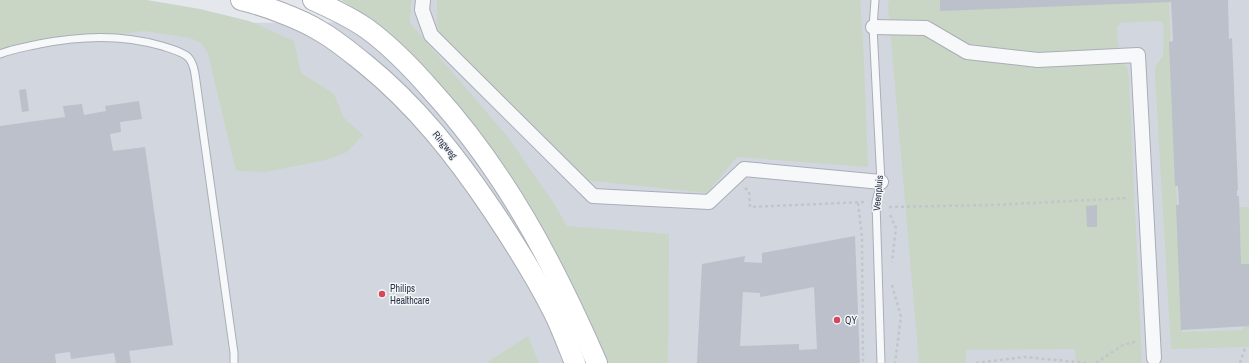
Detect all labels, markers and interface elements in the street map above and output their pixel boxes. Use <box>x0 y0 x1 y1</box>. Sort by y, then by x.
street label: Ringweg <box>430 128 461 162</box>
street label: Veenpluis <box>870 174 886 212</box>
place label: Philips Healthcare <box>390 282 430 307</box>
marker: Philips Healthcare <box>377 289 387 299</box>
place label: QY <box>845 314 857 327</box>
marker: QY <box>832 315 842 325</box>

